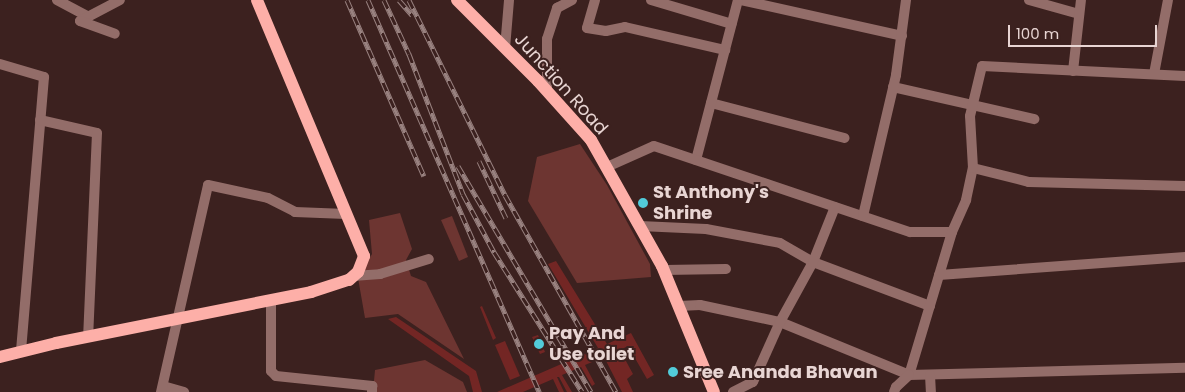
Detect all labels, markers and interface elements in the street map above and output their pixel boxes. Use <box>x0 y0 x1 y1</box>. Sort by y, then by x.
scale bar <box>1010 15 1159 47</box>
text: 100 m <box>1016 23 1059 44</box>
street label: Junction Road <box>510 29 612 139</box>
place label: St Anthony's Shrine <box>653 182 769 224</box>
marker: St Anthony's Shrine <box>637 197 649 209</box>
place label: Pay And Use toilet <box>549 323 634 366</box>
marker: Pay And Use toilet <box>533 338 545 350</box>
place label: Sree Ananda Bhavan <box>683 361 878 383</box>
marker: Sree Ananda Bhavan <box>667 366 679 378</box>

